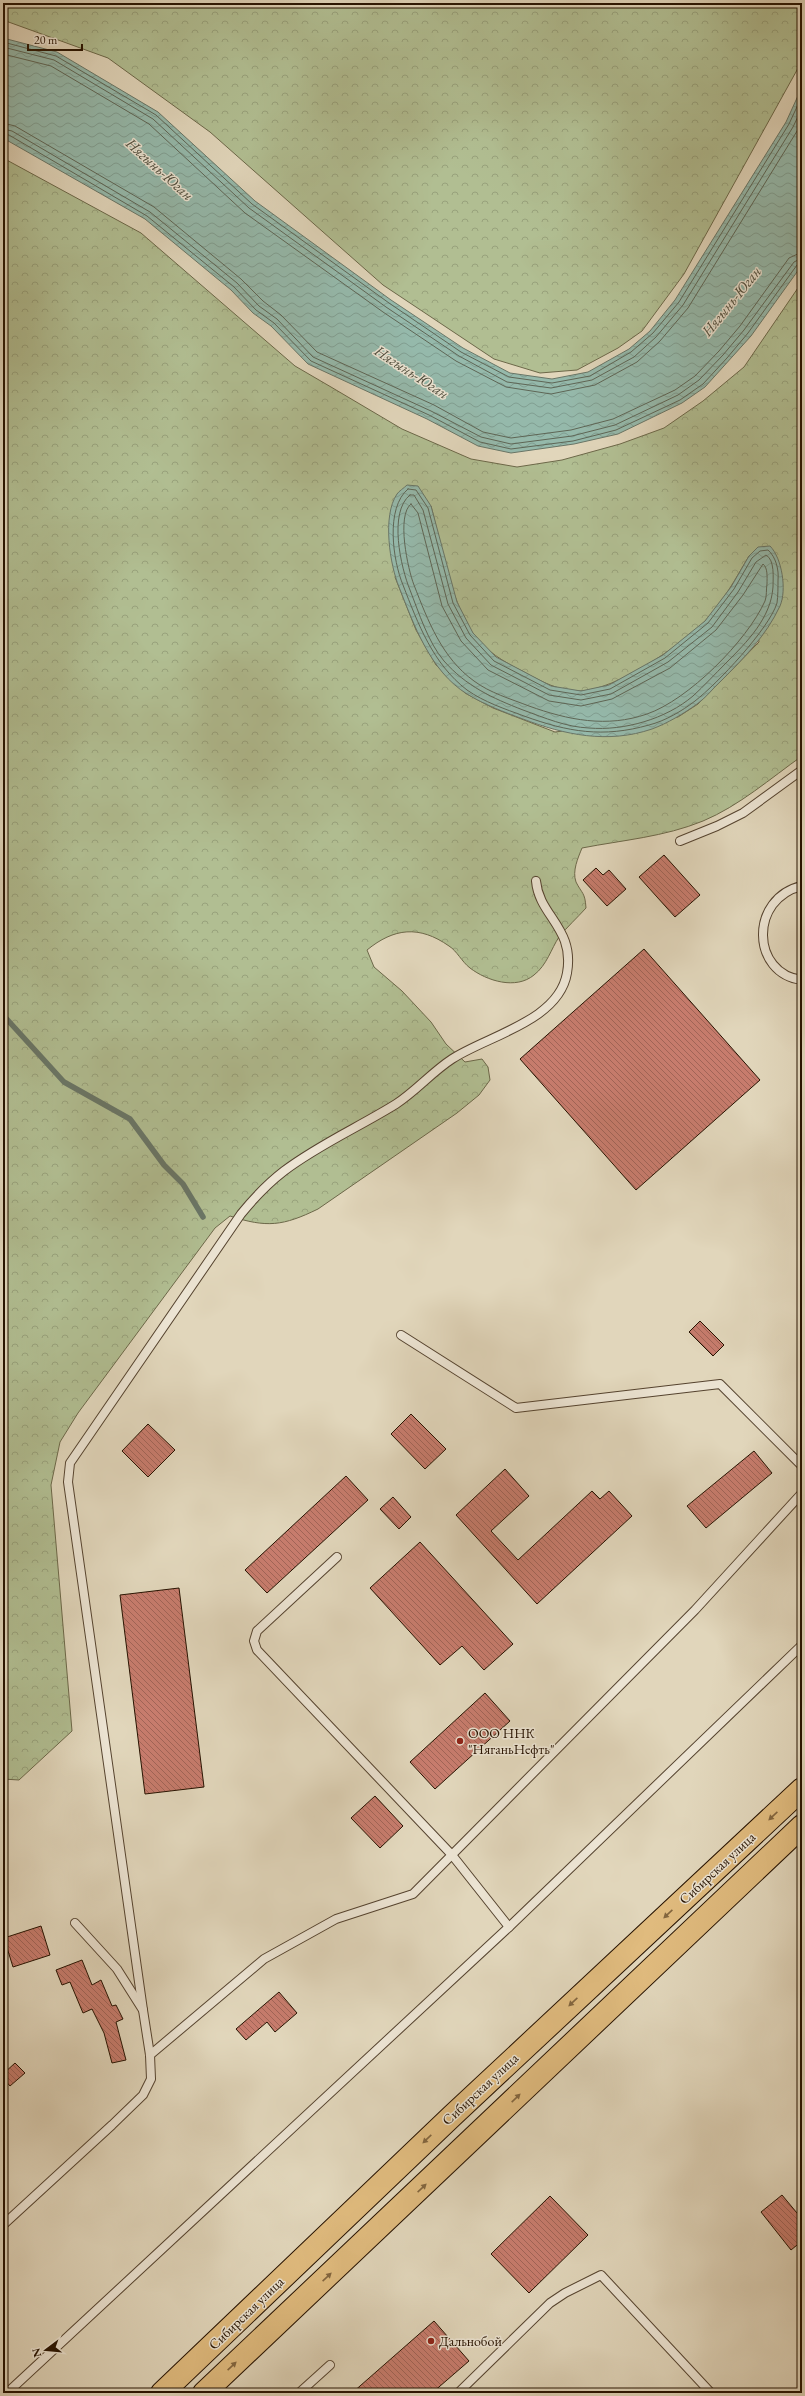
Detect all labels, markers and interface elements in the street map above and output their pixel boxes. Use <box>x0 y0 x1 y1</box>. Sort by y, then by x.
scale bar <box>28 26 82 52</box>
text: 20 m <box>34 32 58 48</box>
water label: Нягынь-Юган <box>121 133 198 204</box>
water label: Нягынь-Юган <box>696 262 765 341</box>
water label: Нягынь-Юган <box>370 340 453 403</box>
place label: ООО ННК "НяганьНефть" <box>468 1724 555 1758</box>
marker: ООО ННК "НяганьНефть" <box>455 1736 465 1746</box>
one-way arrow <box>768 1811 779 1820</box>
street label: Сибирская улица <box>675 1828 759 1908</box>
one-way arrow <box>663 1909 673 1918</box>
one-way arrow <box>568 1998 578 2007</box>
street label: Сибирская улица <box>438 2049 522 2129</box>
one-way arrow <box>511 2094 521 2103</box>
one-way arrow <box>422 2134 432 2144</box>
one-way arrow <box>417 2184 426 2193</box>
street label: Сибирская улица <box>205 2272 288 2353</box>
one-way arrow <box>322 2272 332 2282</box>
north arrow <box>26 2330 66 2370</box>
place label: Дальнобой <box>439 2332 502 2350</box>
marker: Дальнобой <box>426 2336 436 2346</box>
text: N <box>28 2346 44 2359</box>
one-way arrow <box>228 2362 237 2371</box>

